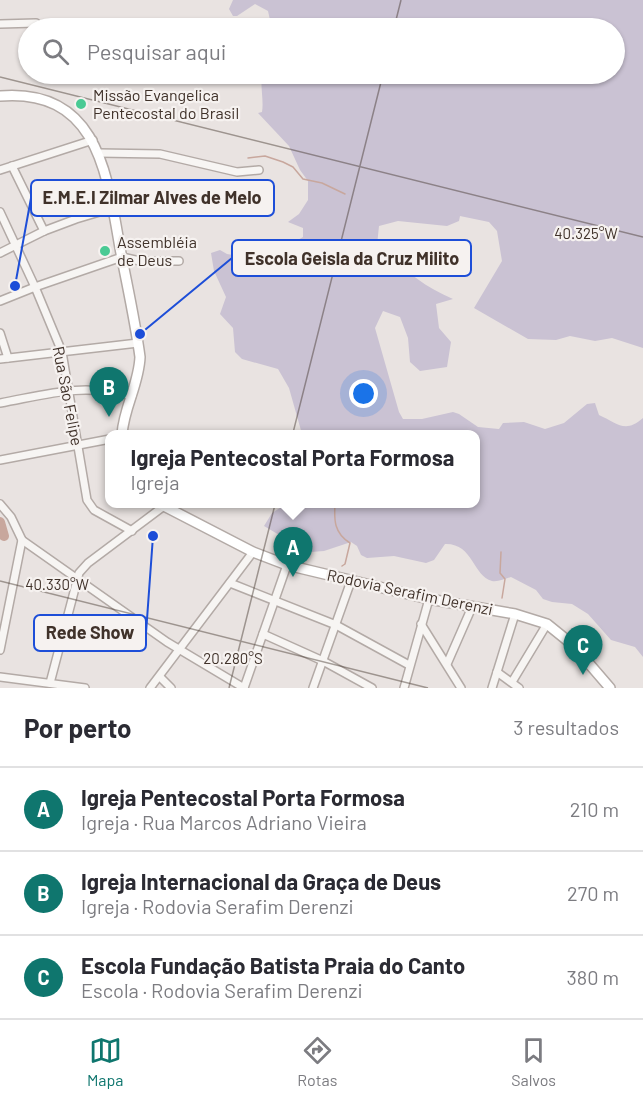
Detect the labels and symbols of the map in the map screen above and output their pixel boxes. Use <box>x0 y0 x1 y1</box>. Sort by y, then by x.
place label: Missão Evangelica Pentecostal do Brasil <box>93 85 239 122</box>
marker: Missão Evangelica Pentecostal do Brasil <box>74 97 88 111</box>
callout: E.M.E.I Zilmar Alves de Melo <box>31 180 274 216</box>
text: E.M.E.I Zilmar Alves de Melo <box>42 186 262 208</box>
text: 40.325°W <box>554 224 618 242</box>
place label: Assembléia de Deus <box>117 232 197 269</box>
callout: Escola Geisla da Cruz Milito <box>232 240 471 276</box>
marker: Assembléia de Deus <box>98 244 112 258</box>
text: Escola Geisla da Cruz Milito <box>245 247 459 269</box>
street label: Rua São Felipe <box>50 345 87 447</box>
pin: B <box>90 368 128 417</box>
your location <box>349 379 378 408</box>
pin: A <box>274 528 312 577</box>
street label: Rodovia Serafim Derenzi <box>325 565 495 618</box>
text: 40.330°W <box>25 575 89 593</box>
callout: Rede Show <box>34 615 146 651</box>
text: Rede Show <box>46 621 134 643</box>
pin: C <box>564 626 602 675</box>
text: 20.280°S <box>203 649 263 667</box>

